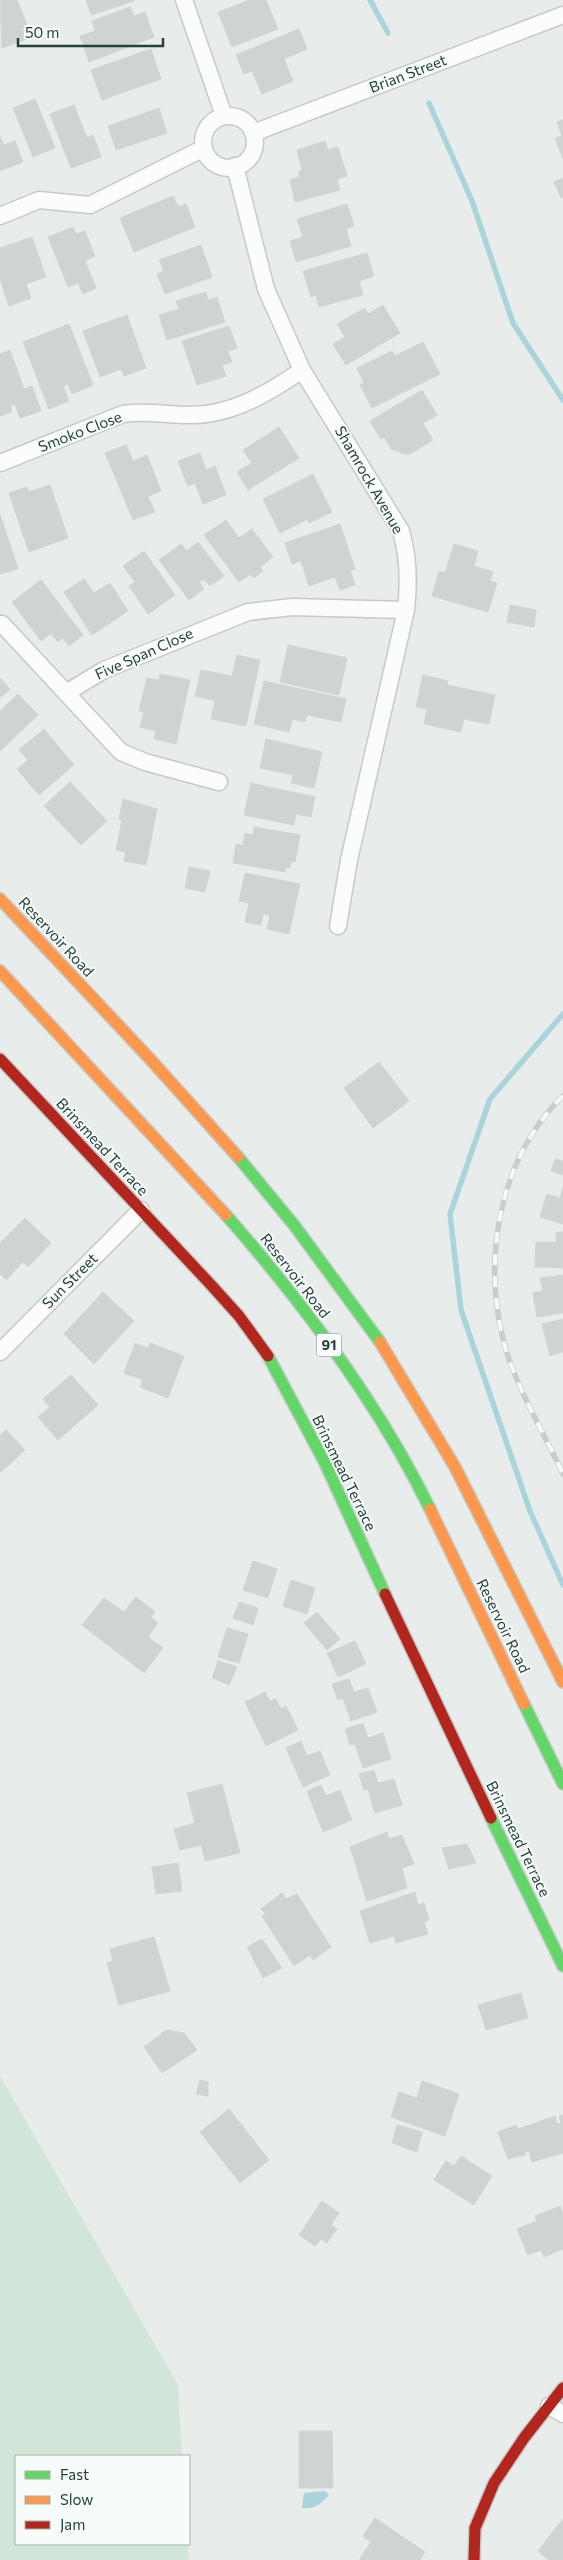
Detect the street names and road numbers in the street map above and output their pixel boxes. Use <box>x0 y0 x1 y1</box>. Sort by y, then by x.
street label: Brian Street <box>366 50 449 96</box>
street label: Smoko Close <box>35 407 124 455</box>
street label: Shamrock Avenue <box>332 422 408 537</box>
street label: Five Span Close <box>92 623 195 683</box>
street label: Reservoir Road <box>15 893 98 980</box>
street label: Brinsmead Terrace <box>53 1094 153 1199</box>
street label: Reservoir Road <box>257 1230 334 1321</box>
street label: Sun Street <box>38 1249 101 1312</box>
road number: 91 <box>316 1334 342 1356</box>
street label: Brinsmead Terrace <box>309 1412 381 1534</box>
street label: Reservoir Road <box>473 1576 534 1675</box>
street label: Brinsmead Terrace <box>483 1778 555 1900</box>

